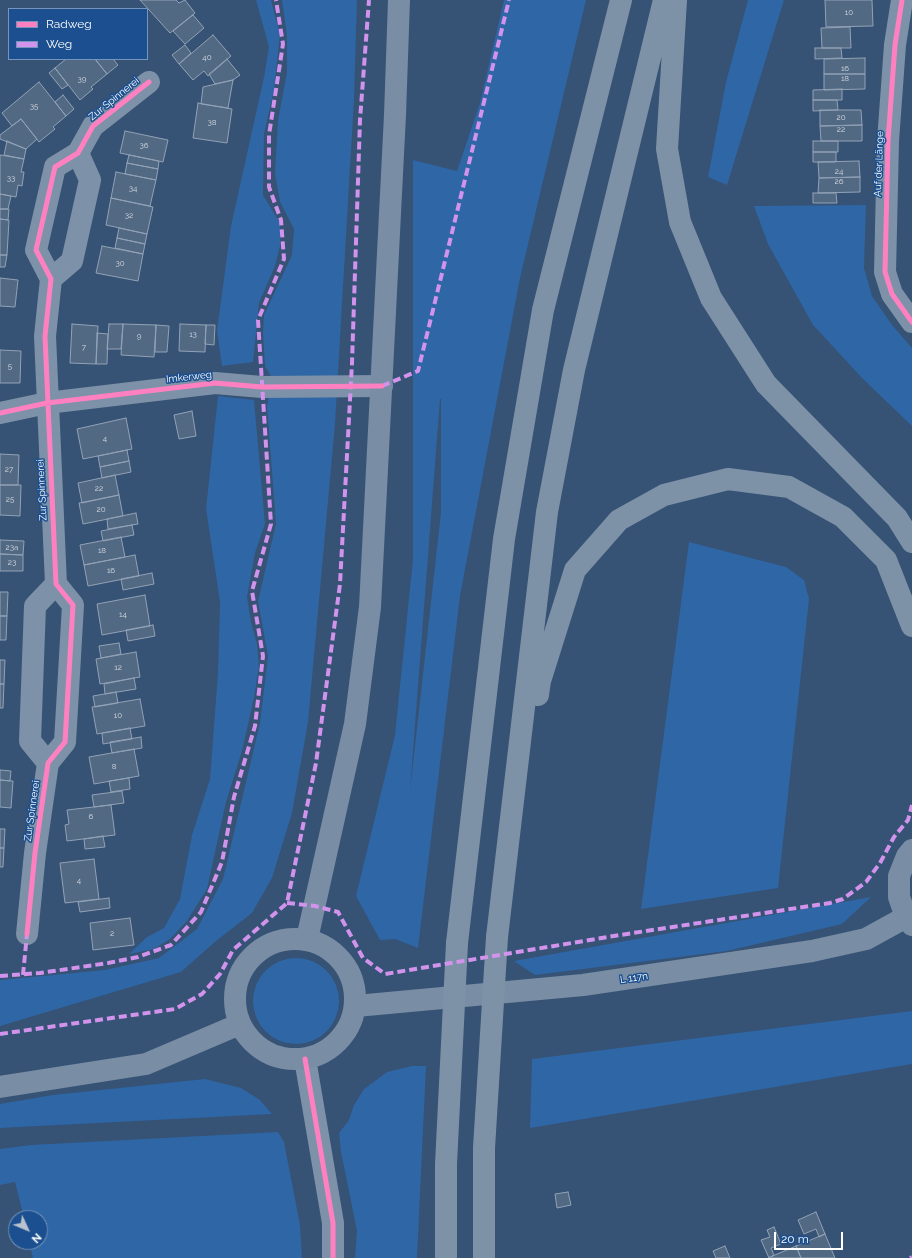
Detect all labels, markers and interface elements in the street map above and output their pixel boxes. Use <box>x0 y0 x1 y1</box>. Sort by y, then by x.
legend <box>8 8 148 60</box>
house number: 10 <box>845 8 853 18</box>
text: Radweg <box>46 17 92 31</box>
text: Weg <box>46 37 72 51</box>
house number: 40 <box>202 53 212 63</box>
house number: 16 <box>841 64 849 74</box>
house number: 18 <box>841 74 849 84</box>
house number: 39 <box>78 75 86 85</box>
street label: Zur Spinnerei <box>86 75 142 123</box>
house number: 35 <box>30 102 38 112</box>
house number: 20 <box>836 113 846 123</box>
house number: 38 <box>207 118 217 128</box>
house number: 22 <box>837 125 845 135</box>
street label: Auf der Länge <box>872 131 886 197</box>
house number: 36 <box>139 141 149 151</box>
house number: 24 <box>835 167 843 177</box>
house number: 33 <box>7 174 15 184</box>
house number: 26 <box>835 177 843 187</box>
house number: 34 <box>129 184 137 194</box>
house number: 32 <box>125 211 133 221</box>
house number: 30 <box>115 259 125 269</box>
house number: 13 <box>189 330 197 340</box>
house number: 9 <box>137 332 141 342</box>
house number: 7 <box>82 343 86 353</box>
house number: 5 <box>8 362 12 372</box>
street label: Imkerweg <box>165 369 213 385</box>
house number: 4 <box>103 434 107 444</box>
street label: Zur Spinnerei <box>34 459 50 521</box>
house number: 27 <box>5 465 13 475</box>
house number: 22 <box>95 484 103 494</box>
house number: 25 <box>6 495 14 505</box>
house number: 20 <box>96 505 106 515</box>
house number: 23a <box>6 543 18 553</box>
house number: 18 <box>98 546 106 556</box>
house number: 23 <box>8 558 16 568</box>
house number: 16 <box>107 566 115 576</box>
house number: 14 <box>119 610 127 620</box>
house number: 12 <box>114 663 122 673</box>
house number: 10 <box>114 711 122 721</box>
house number: 8 <box>112 762 116 772</box>
street label: Zur Spinnerei <box>22 780 42 842</box>
house number: 6 <box>89 812 93 822</box>
house number: 4 <box>77 876 81 886</box>
house number: 2 <box>110 929 114 939</box>
street label: L 117n <box>619 970 649 986</box>
north arrow <box>8 1210 48 1250</box>
scale bar <box>776 1224 845 1250</box>
text: N <box>29 1230 44 1246</box>
text: 20 m <box>781 1232 809 1246</box>

